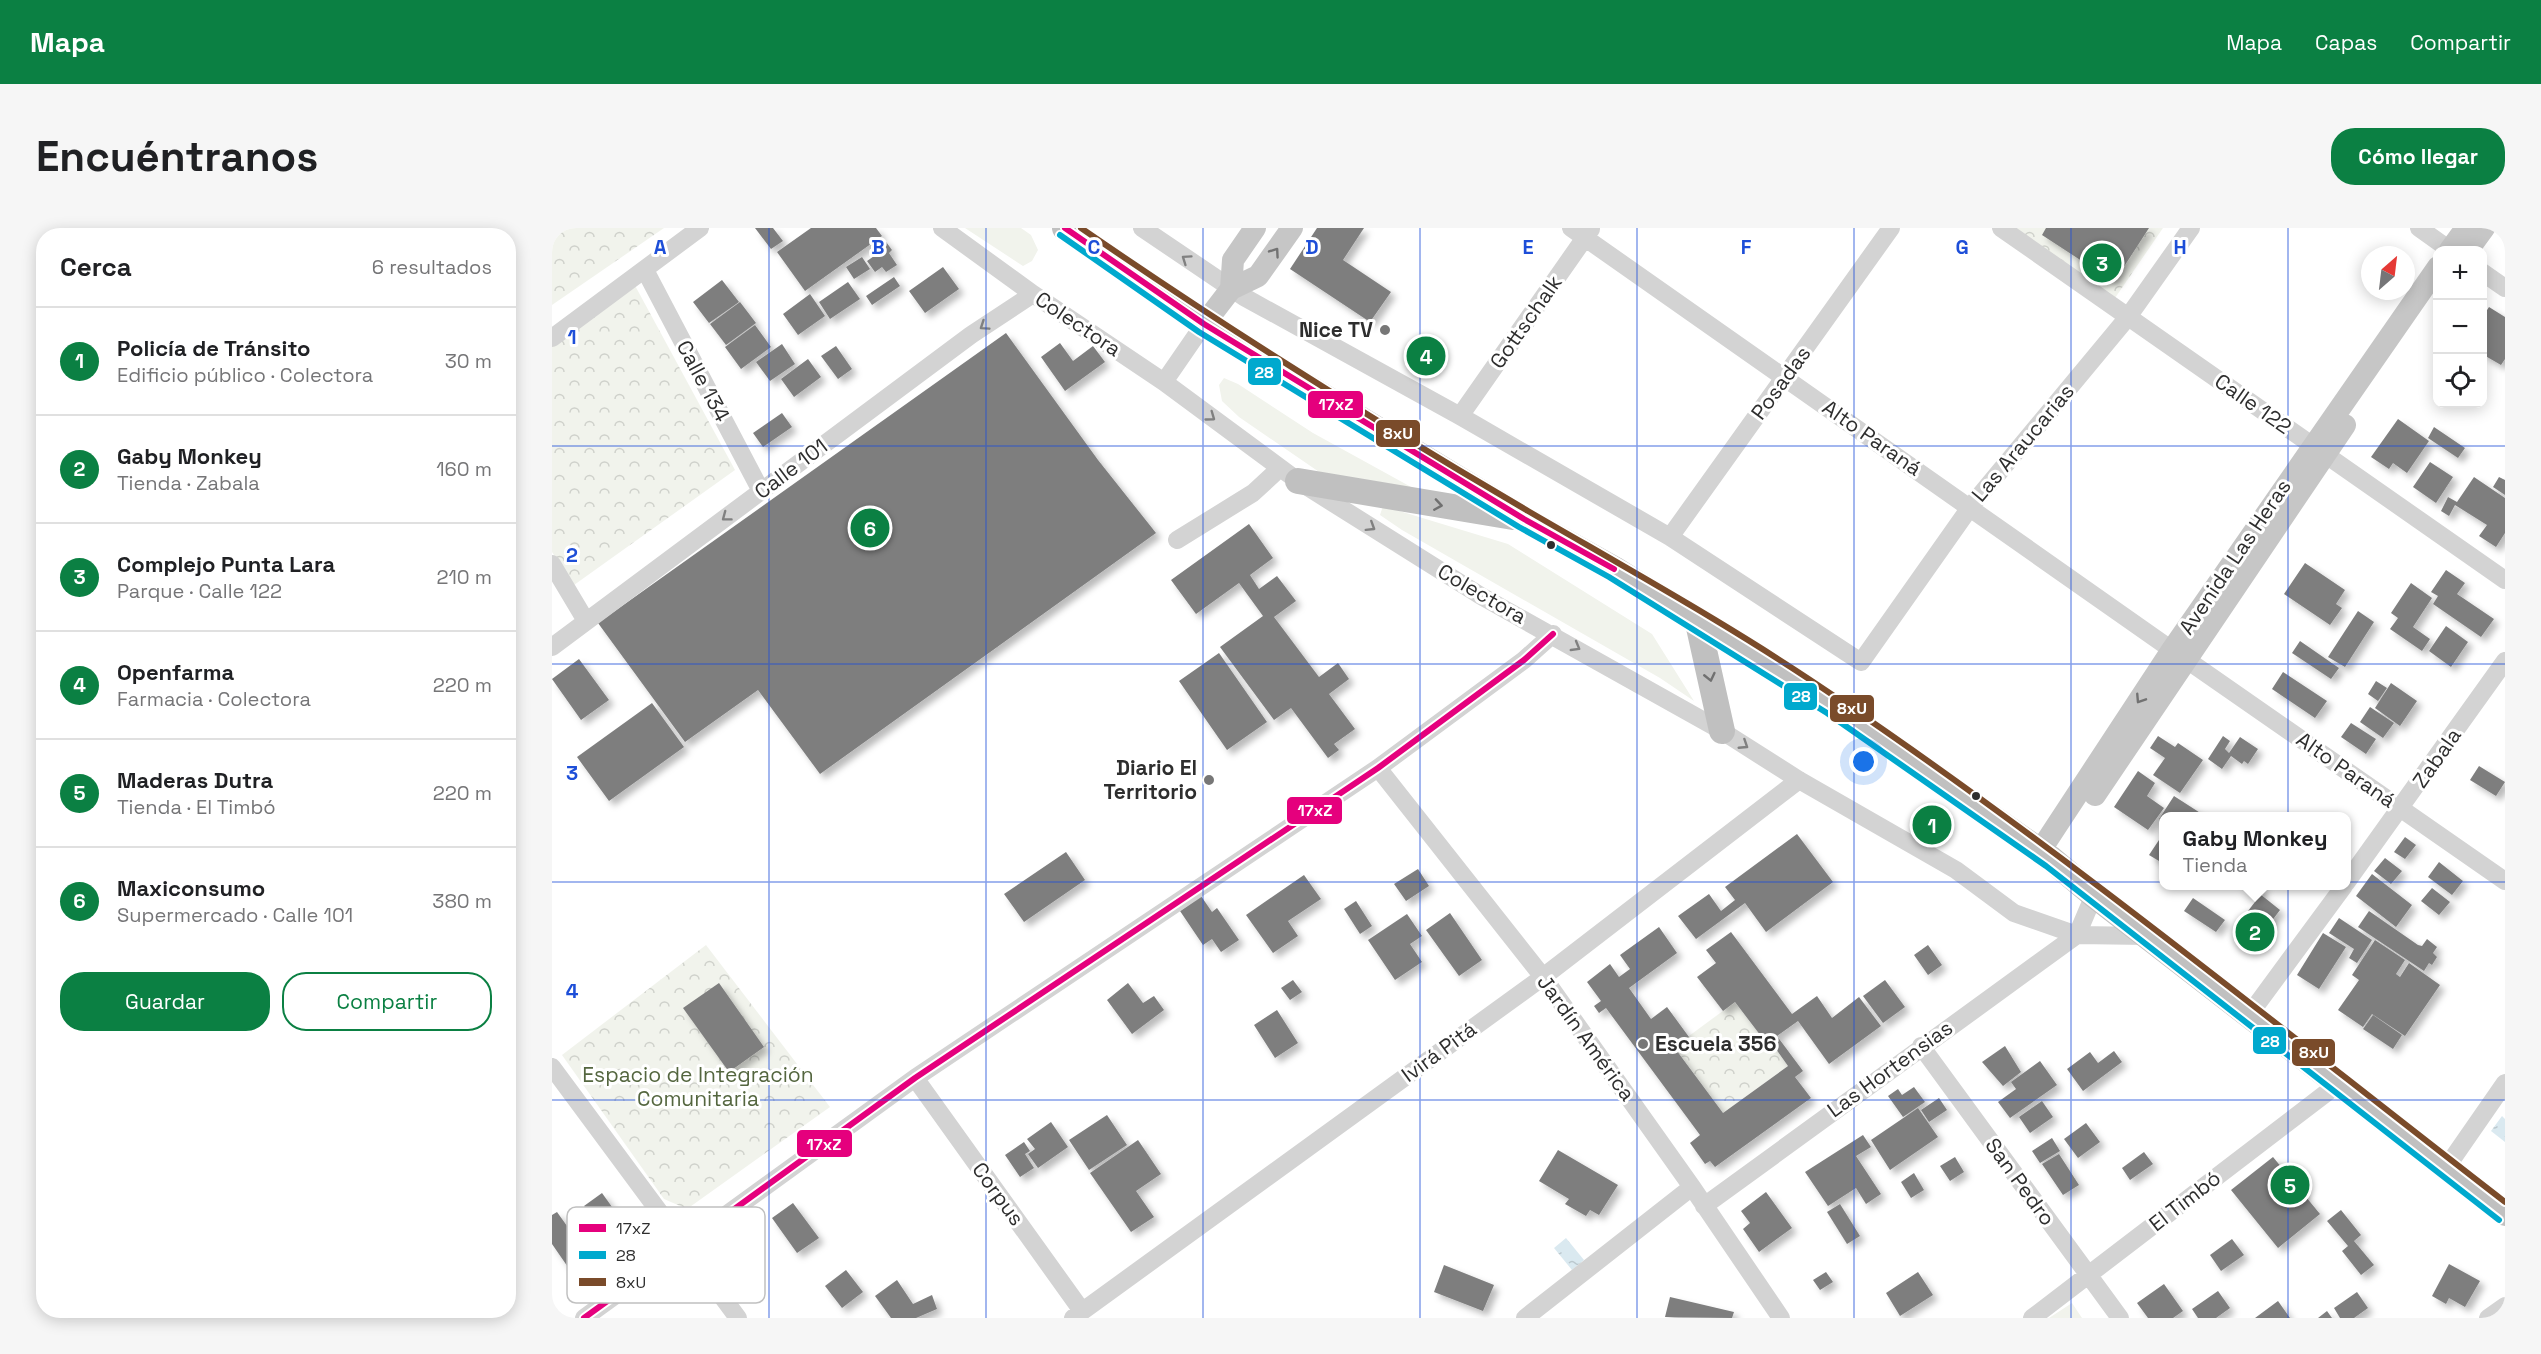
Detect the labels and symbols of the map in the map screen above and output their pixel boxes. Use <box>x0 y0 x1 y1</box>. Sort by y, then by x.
text: A <box>654 234 667 260</box>
text: B <box>871 234 885 260</box>
text: C <box>1088 234 1101 260</box>
text: D <box>1305 234 1319 260</box>
text: E <box>1522 234 1534 260</box>
text: F <box>1741 234 1752 260</box>
text: G <box>1955 234 1969 260</box>
text: H <box>2173 234 2187 260</box>
pin: 3 <box>2082 240 2122 285</box>
north arrow <box>2361 246 2415 300</box>
one-way arrow <box>1268 248 1279 259</box>
one-way arrow <box>1182 255 1193 266</box>
street label: Gottschalk <box>1483 270 1568 374</box>
street label: Colectora <box>1030 285 1126 362</box>
place label: Nice TV <box>1299 316 1373 343</box>
one-way arrow <box>980 319 991 330</box>
marker: Nice TV <box>1378 323 1392 337</box>
text: 1 <box>567 324 577 350</box>
pin: 4 <box>1406 334 1446 378</box>
street label: Calle 134 <box>671 335 736 426</box>
street label: Posadas <box>1745 341 1816 425</box>
line badge: 28 <box>1247 357 1282 386</box>
text: 28 <box>1254 362 1274 383</box>
street label: Calle 122 <box>2210 367 2297 440</box>
street label: Las Araucarias <box>1965 378 2080 507</box>
line badge: 17xZ <box>1307 390 1364 419</box>
text: 17xZ <box>1319 394 1353 415</box>
street label: Alto Paraná <box>1817 394 1927 482</box>
one-way arrow <box>1204 409 1215 420</box>
line badge: 8xU <box>1375 419 1421 448</box>
text: 8xU <box>1383 423 1413 444</box>
street label: Calle 101 <box>749 432 833 505</box>
street label: Avenida Las Heras <box>2173 474 2297 640</box>
one-way arrow <box>1434 498 1443 510</box>
pin: 6 <box>850 506 890 550</box>
one-way arrow <box>722 510 733 521</box>
one-way arrow <box>1365 520 1375 532</box>
unlabelled marker <box>1545 539 1557 551</box>
text: 2 <box>566 542 578 568</box>
street label: Colectora <box>1433 557 1531 630</box>
one-way arrow <box>1570 639 1580 651</box>
one-way arrow <box>1703 671 1716 681</box>
line badge: 28 <box>1783 682 1818 711</box>
text: 28 <box>1791 686 1811 707</box>
one-way arrow <box>2136 692 2147 703</box>
line badge: 8xU <box>1829 694 1875 723</box>
text: 8xU <box>1837 698 1867 719</box>
street label: Zabala <box>2406 723 2467 793</box>
street label: Alto Paraná <box>2291 726 2401 814</box>
one-way arrow <box>1738 737 1748 749</box>
your location <box>1849 747 1878 776</box>
place label: Diario El Territorio <box>1103 754 1197 805</box>
text: 3 <box>566 760 578 786</box>
marker: Diario El Territorio <box>1202 773 1216 787</box>
unlabelled marker <box>1970 790 1982 802</box>
line badge: 17xZ <box>1286 796 1343 825</box>
text: 17xZ <box>1298 800 1332 821</box>
pin: 1 <box>1912 802 1952 848</box>
pin: 2 <box>2236 910 2274 954</box>
street label: Jardín América <box>1532 969 1641 1106</box>
text: 4 <box>566 978 579 1004</box>
street label: Las Hortensias <box>1822 1014 1958 1123</box>
street label: Ivirá Pitá <box>1396 1015 1481 1088</box>
line badge: 28 <box>2252 1026 2287 1055</box>
place label: Escuela 356 <box>1655 1030 1776 1057</box>
text: 28 <box>2260 1031 2280 1052</box>
marker: Escuela 356 <box>1636 1037 1650 1051</box>
line badge: 8xU <box>2291 1038 2336 1067</box>
text: 8xU <box>2299 1042 2329 1063</box>
park label: Espacio de Integración Comunitaria <box>582 1061 814 1112</box>
line badge: 17xZ <box>796 1129 853 1158</box>
street label: San Pedro <box>1980 1133 2061 1231</box>
text: 17xZ <box>807 1134 841 1155</box>
street label: Corpus <box>966 1157 1030 1231</box>
pin: 5 <box>2270 1162 2310 1208</box>
street label: El Timbó <box>2143 1164 2226 1237</box>
legend <box>567 1207 765 1303</box>
text: 17xZ <box>616 1218 650 1239</box>
text: 28 <box>616 1245 636 1266</box>
text: 8xU <box>616 1272 646 1293</box>

